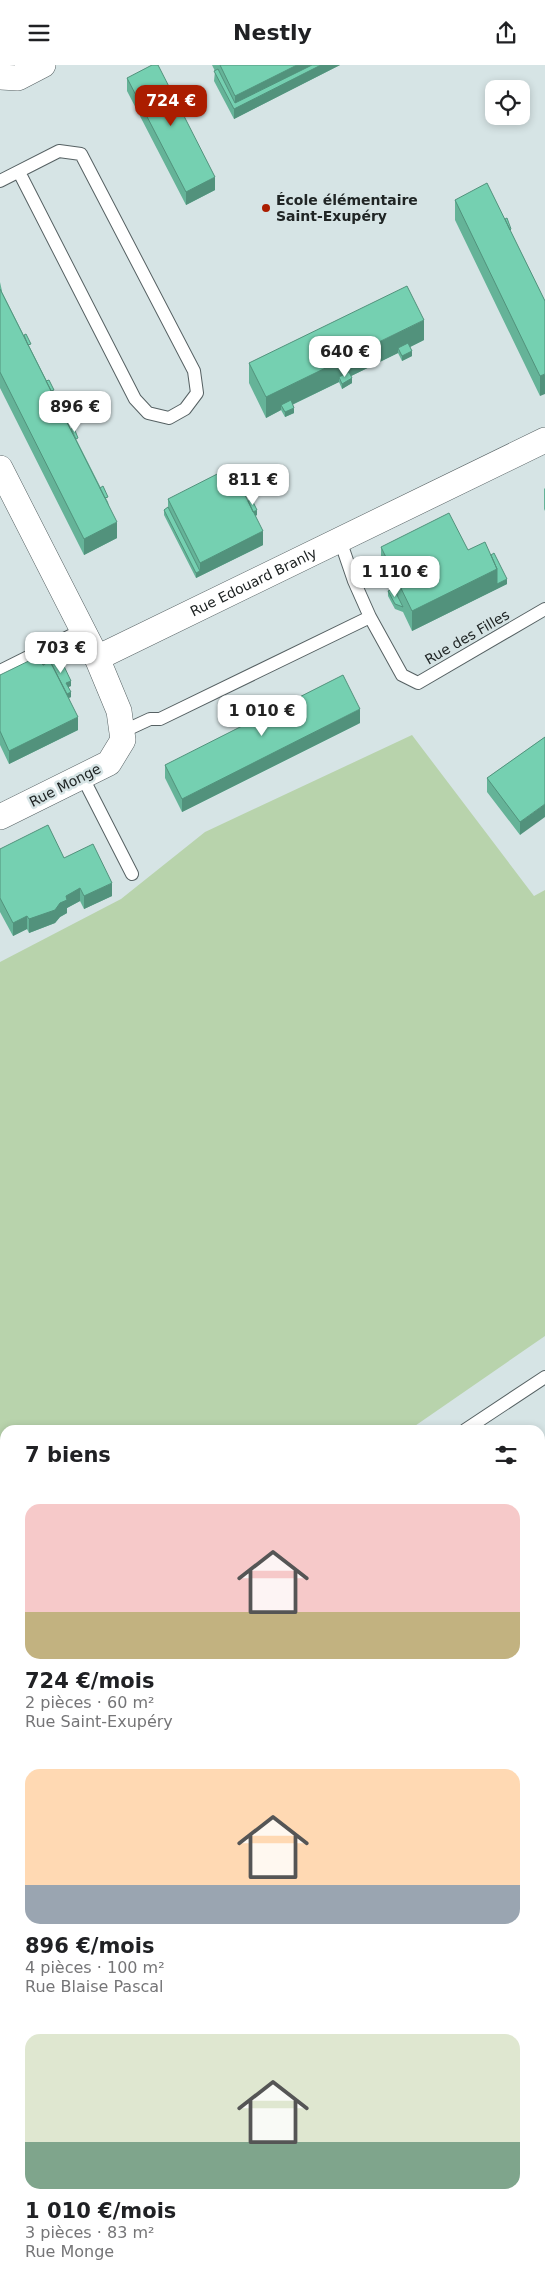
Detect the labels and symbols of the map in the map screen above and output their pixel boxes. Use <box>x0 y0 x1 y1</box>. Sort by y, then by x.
pin: 724 € <box>136 85 206 127</box>
place label: École élémentaire Saint-Exupéry <box>276 192 418 224</box>
marker: École élémentaire Saint-Exupéry <box>260 202 272 214</box>
pin: 640 € <box>310 335 380 378</box>
pin: 896 € <box>40 391 110 433</box>
pin: 811 € <box>218 463 288 506</box>
street label: Rue Edouard Branly <box>188 544 319 619</box>
pin: 1 110 € <box>349 555 441 598</box>
street label: Rue des Filles <box>422 606 512 668</box>
pin: 703 € <box>26 631 96 674</box>
pin: 1 010 € <box>216 695 308 737</box>
street label: Rue Monge <box>27 760 103 810</box>

